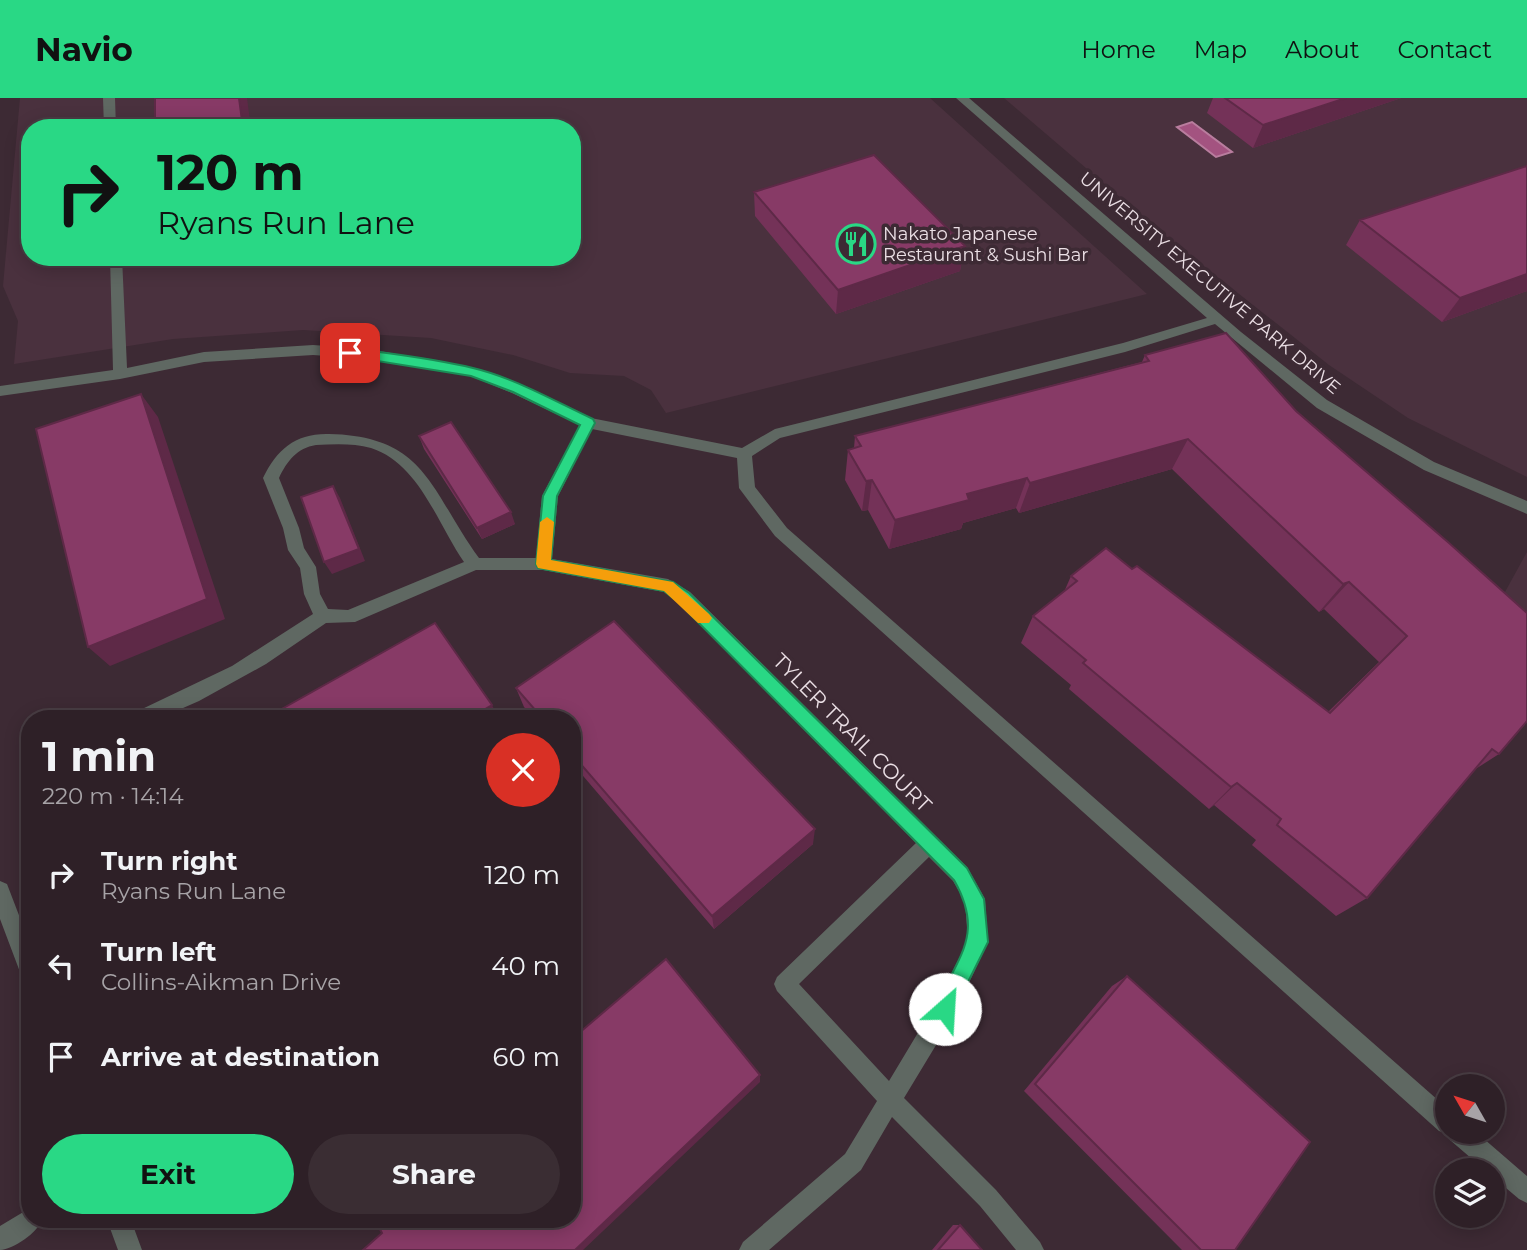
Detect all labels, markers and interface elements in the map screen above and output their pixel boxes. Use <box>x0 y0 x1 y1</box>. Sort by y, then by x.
text: Navio <box>35 29 133 69</box>
text: Home <box>1081 35 1156 64</box>
text: Map <box>1194 35 1247 64</box>
text: About <box>1285 35 1359 64</box>
text: Contact <box>1397 35 1492 64</box>
text: 120 m <box>157 143 304 202</box>
icon: right <box>42 147 133 238</box>
street label: UNIVERSITY EXECUTIVE PARK DRIVE <box>1075 167 1345 399</box>
text: Ryans Run Lane <box>157 203 415 242</box>
restaurant icon: Nakato Japanese Restaurant & Sushi Bar <box>835 223 877 265</box>
place label: Nakato Japanese Restaurant & Sushi Bar <box>883 223 1088 266</box>
pin <box>320 323 380 383</box>
icon: arrive <box>331 334 369 372</box>
street label: TYLER TRAIL COURT <box>768 648 937 817</box>
text: 1 min <box>42 730 156 782</box>
button: close <box>486 733 560 807</box>
text: 220 m · 14:14 <box>42 782 184 810</box>
text: Turn right <box>101 845 237 877</box>
icon: right <box>42 856 80 894</box>
text: 120 m <box>484 859 560 891</box>
text: Ryans Run Lane <box>101 877 286 905</box>
text: Turn left <box>101 936 217 968</box>
icon: left <box>42 947 80 985</box>
text: 40 m <box>491 950 560 982</box>
text: Collins-Aikman Drive <box>101 968 341 996</box>
position arrow <box>908 972 982 1046</box>
icon: arrive <box>42 1038 80 1076</box>
text: Arrive at destination <box>101 1041 380 1073</box>
text: 60 m <box>493 1041 560 1073</box>
north arrow <box>1435 1074 1505 1144</box>
map controls <box>1435 1074 1505 1228</box>
button: Exit <box>42 1134 294 1214</box>
button: Share <box>308 1134 560 1214</box>
button: layers <box>1435 1158 1505 1228</box>

